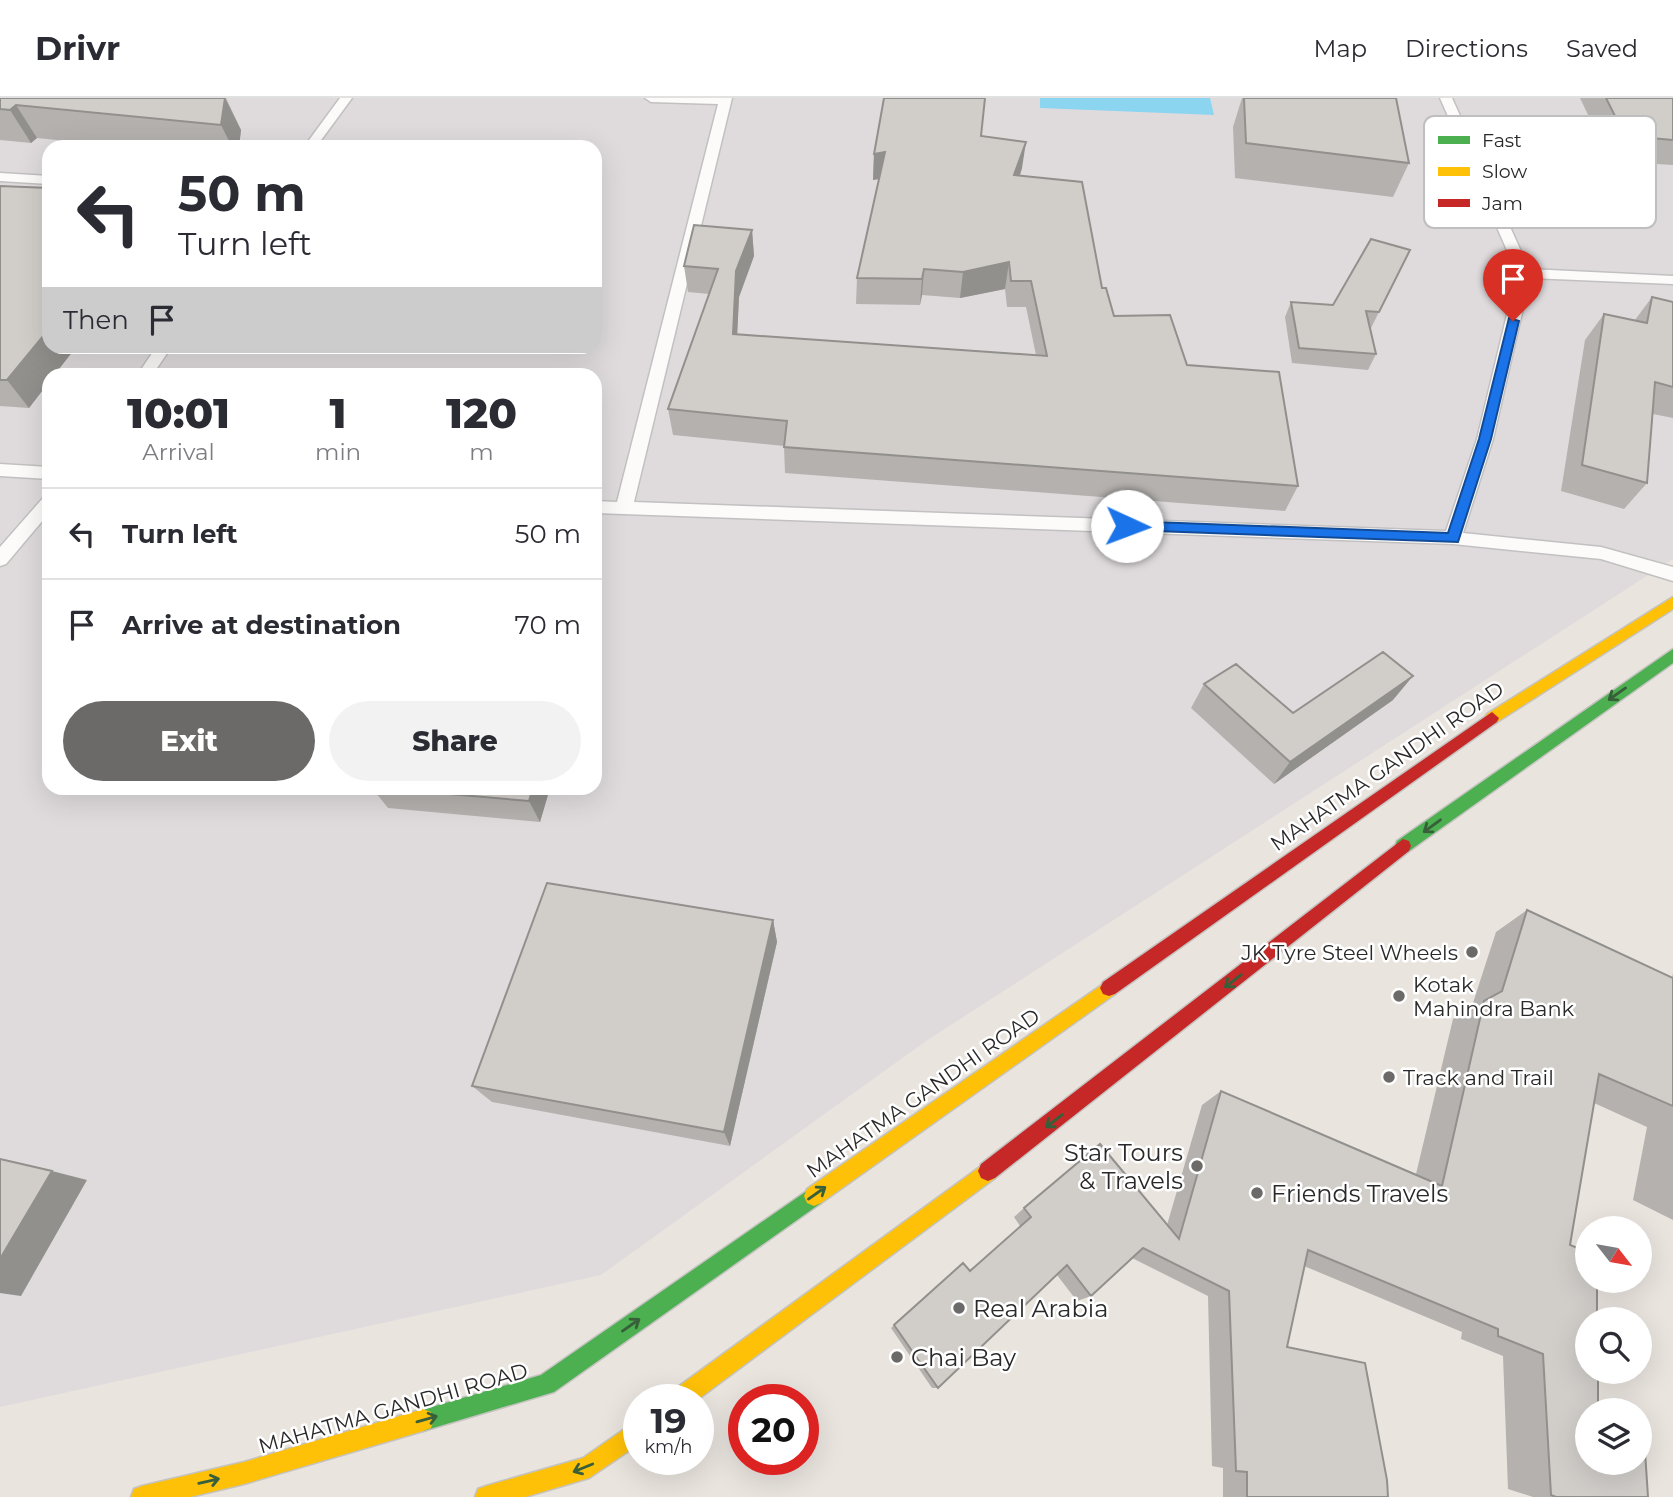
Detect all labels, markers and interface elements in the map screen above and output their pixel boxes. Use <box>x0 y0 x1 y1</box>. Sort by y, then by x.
text: Drivr <box>35 28 120 68</box>
text: Map <box>1314 34 1367 63</box>
text: Directions <box>1405 34 1528 63</box>
text: Saved <box>1566 34 1638 63</box>
legend <box>1424 116 1656 228</box>
text: Fast <box>1482 129 1522 152</box>
text: Slow <box>1482 160 1527 183</box>
text: 50 m <box>178 164 306 223</box>
icon: left <box>63 168 154 259</box>
text: Jam <box>1481 192 1523 215</box>
text: Turn left <box>178 224 312 263</box>
pin <box>1483 249 1543 321</box>
icon: arrive <box>1494 260 1532 298</box>
icon: arrive <box>143 301 181 339</box>
text: Then <box>63 304 129 336</box>
text: 10:01 <box>127 387 230 439</box>
text: 1 <box>330 387 347 439</box>
text: 120 <box>446 387 517 439</box>
text: Arrival <box>142 438 215 466</box>
text: min <box>315 438 361 466</box>
text: m <box>469 438 494 466</box>
position arrow <box>1090 489 1164 563</box>
icon: left <box>63 515 101 553</box>
text: Turn left <box>122 518 238 550</box>
text: 50 m <box>515 518 581 550</box>
icon: arrive <box>63 606 101 644</box>
text: Arrive at destination <box>122 609 401 641</box>
text: 70 m <box>515 609 581 641</box>
street label: MAHATMA GANDHI ROAD <box>1266 676 1508 856</box>
one-way arrow <box>1608 687 1627 701</box>
button: Exit <box>63 701 315 781</box>
button: Share <box>329 701 581 781</box>
one-way arrow <box>1423 819 1442 833</box>
place label: JK Tyre Steel Wheels <box>1240 940 1458 965</box>
marker: JK Tyre Steel Wheels <box>1464 944 1480 960</box>
place label: Kotak Mahindra Bank <box>1413 972 1575 1021</box>
one-way arrow <box>1224 973 1242 988</box>
marker: Kotak Mahindra Bank <box>1391 988 1407 1004</box>
street label: MAHATMA GANDHI ROAD <box>802 1003 1044 1183</box>
place label: Track and Trail <box>1403 1065 1554 1090</box>
marker: Track and Trail <box>1381 1069 1397 1085</box>
one-way arrow <box>1045 1114 1064 1129</box>
place label: Star Tours & Travels <box>1064 1138 1183 1195</box>
marker: Star Tours & Travels <box>1189 1158 1205 1174</box>
place label: Friends Travels <box>1271 1179 1448 1208</box>
marker: Friends Travels <box>1249 1185 1265 1201</box>
one-way arrow <box>807 1186 826 1201</box>
north arrow <box>1575 1216 1652 1293</box>
map controls <box>1575 1216 1652 1475</box>
place label: Real Arabia <box>973 1294 1108 1323</box>
marker: Real Arabia <box>951 1300 967 1316</box>
button: search <box>1575 1307 1652 1384</box>
one-way arrow <box>621 1317 640 1332</box>
place label: Chai Bay <box>911 1343 1016 1372</box>
marker: Chai Bay <box>889 1349 905 1365</box>
street label: MAHATMA GANDHI ROAD <box>256 1358 530 1458</box>
speed limit sign: 20 <box>728 1384 819 1475</box>
button: layers <box>1575 1398 1652 1475</box>
text: 19 <box>650 1399 687 1442</box>
one-way arrow <box>416 1412 438 1425</box>
text: km/h <box>644 1436 693 1458</box>
one-way arrow <box>572 1462 594 1475</box>
one-way arrow <box>197 1474 220 1488</box>

